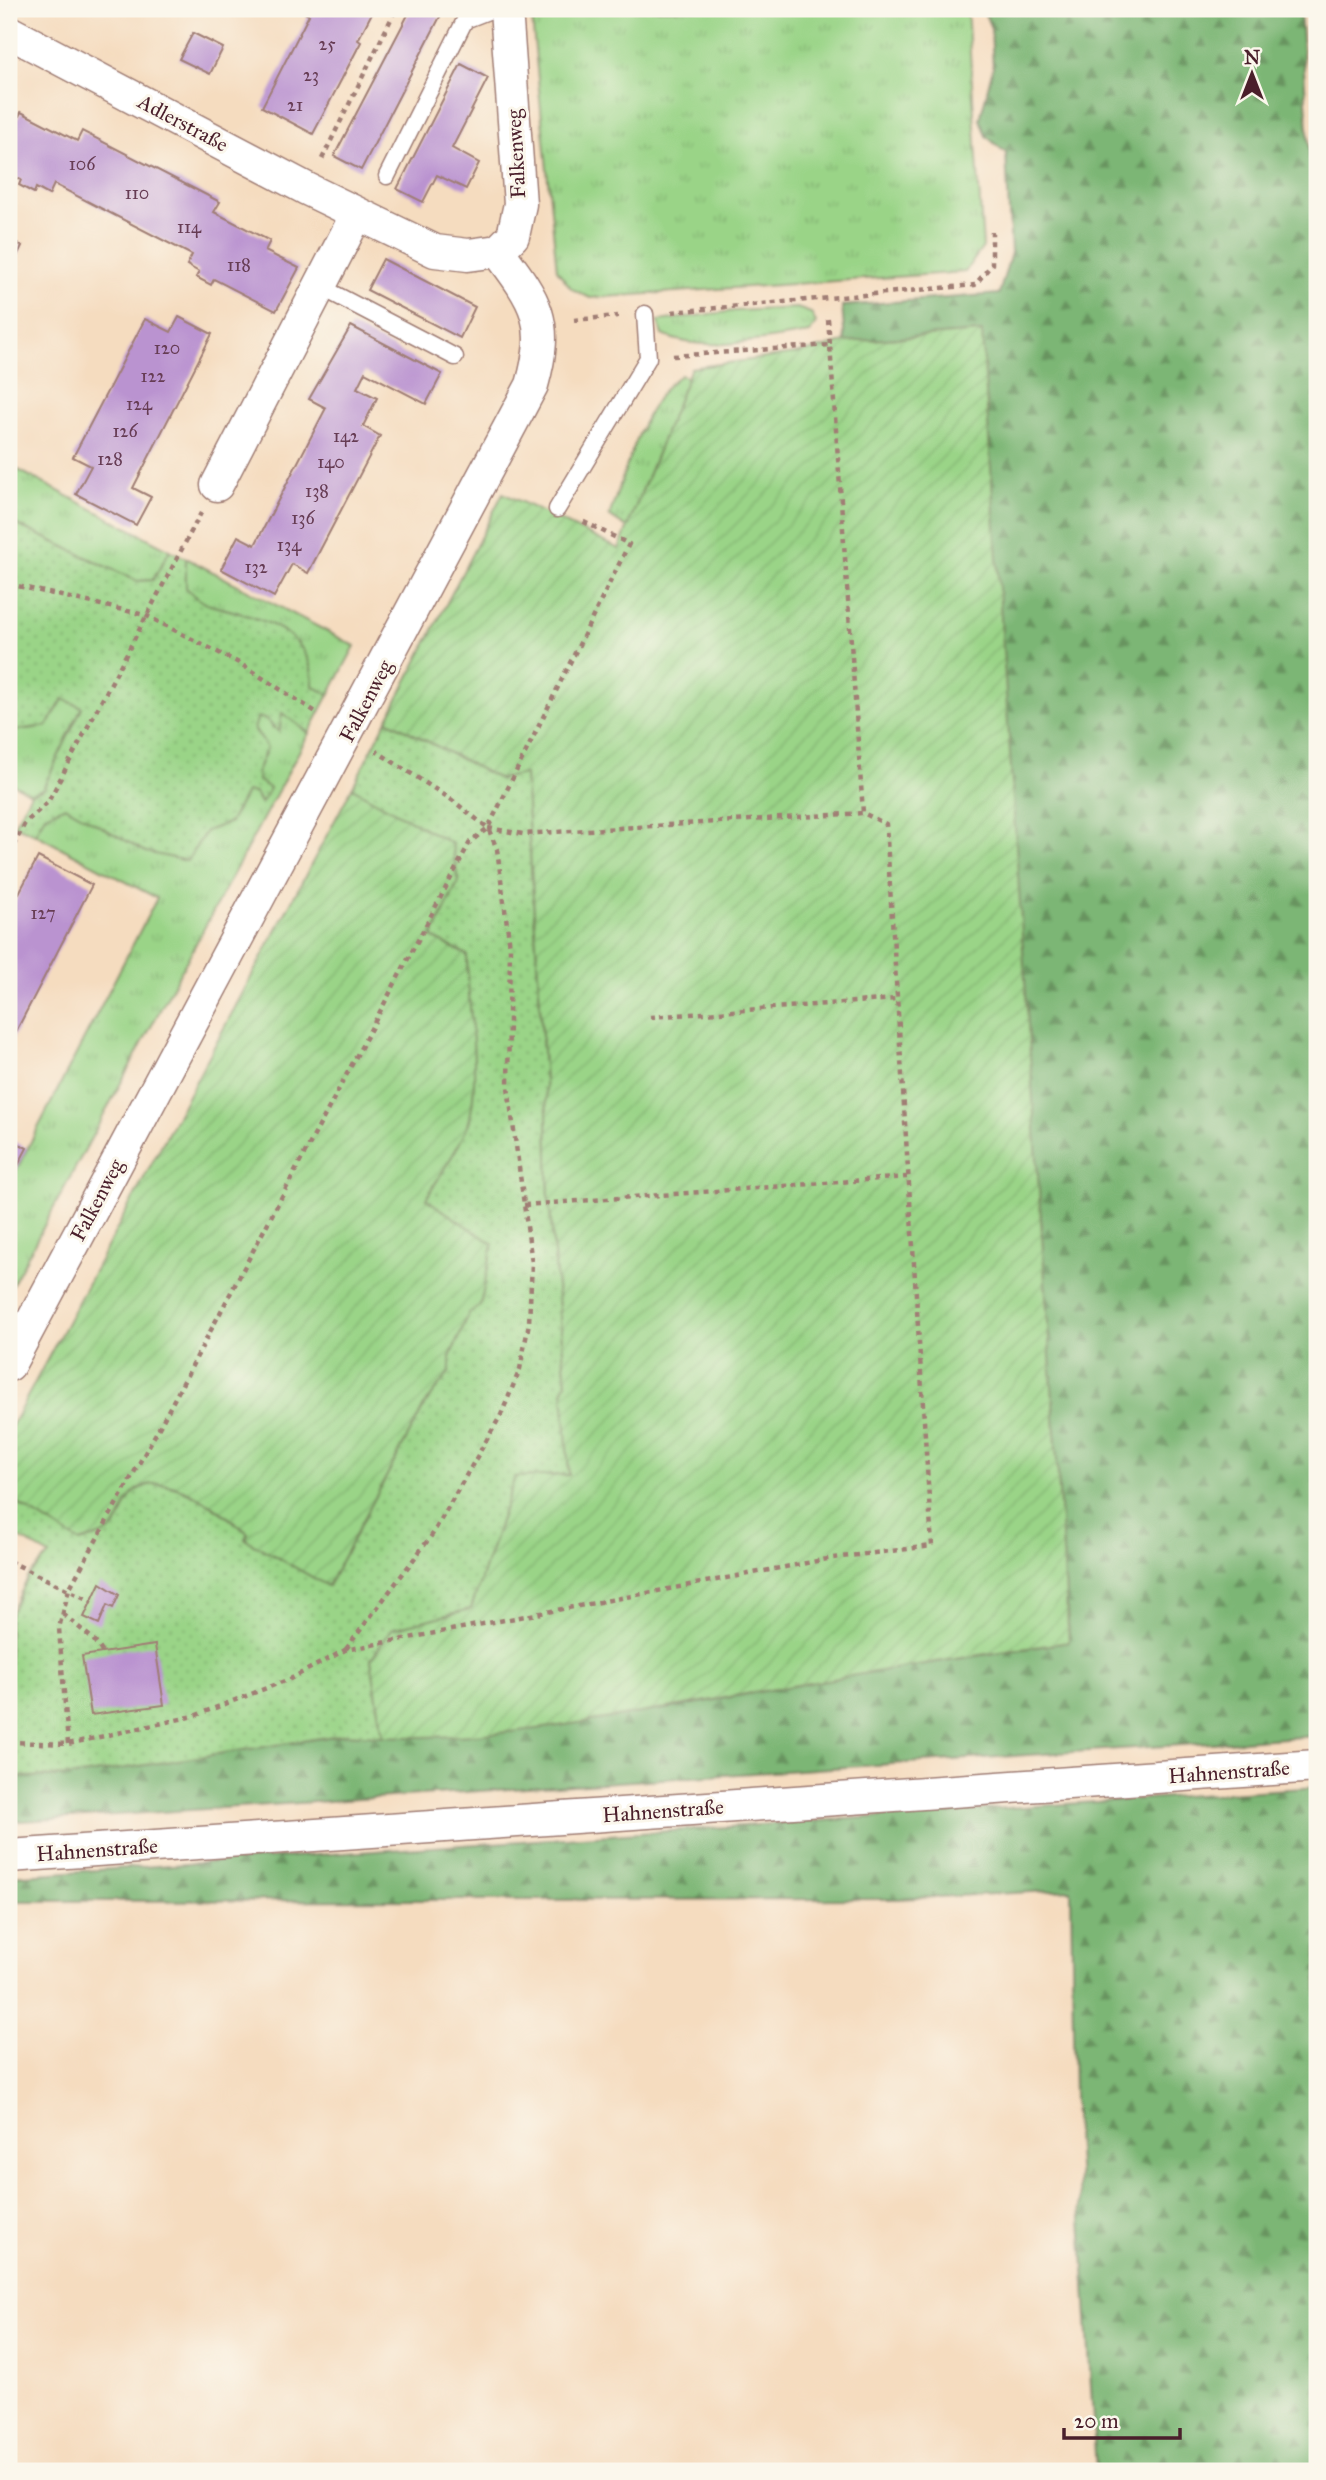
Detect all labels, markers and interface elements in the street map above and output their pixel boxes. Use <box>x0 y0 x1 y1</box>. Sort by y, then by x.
house number: 25 <box>318 33 336 55</box>
north arrow <box>1218 38 1288 108</box>
text: N <box>1244 46 1260 69</box>
house number: 23 <box>303 64 319 86</box>
street label: Adlerstraße <box>133 88 233 158</box>
house number: 21 <box>287 94 303 116</box>
street label: Falkenweg <box>501 108 531 199</box>
house number: 106 <box>69 153 96 175</box>
house number: 110 <box>125 182 149 204</box>
house number: 114 <box>177 216 202 238</box>
house number: 118 <box>227 254 251 276</box>
house number: 120 <box>154 337 180 359</box>
house number: 122 <box>141 365 166 387</box>
house number: 124 <box>126 393 153 415</box>
house number: 126 <box>112 420 138 442</box>
house number: 142 <box>333 425 359 447</box>
house number: 128 <box>97 448 123 470</box>
house number: 140 <box>317 451 345 473</box>
house number: 138 <box>305 480 329 502</box>
house number: 136 <box>291 507 316 529</box>
house number: 134 <box>277 534 302 556</box>
house number: 132 <box>244 556 268 578</box>
street label: Falkenweg <box>334 655 399 747</box>
house number: 127 <box>30 902 56 924</box>
street label: Falkenweg <box>65 1154 130 1246</box>
street label: Hahnenstraße <box>1167 1755 1291 1789</box>
street label: Hahnenstraße <box>601 1794 725 1828</box>
street label: Hahnenstraße <box>35 1833 159 1867</box>
scale bar <box>1064 2396 1179 2440</box>
text: 20 m <box>1074 2408 1119 2434</box>

